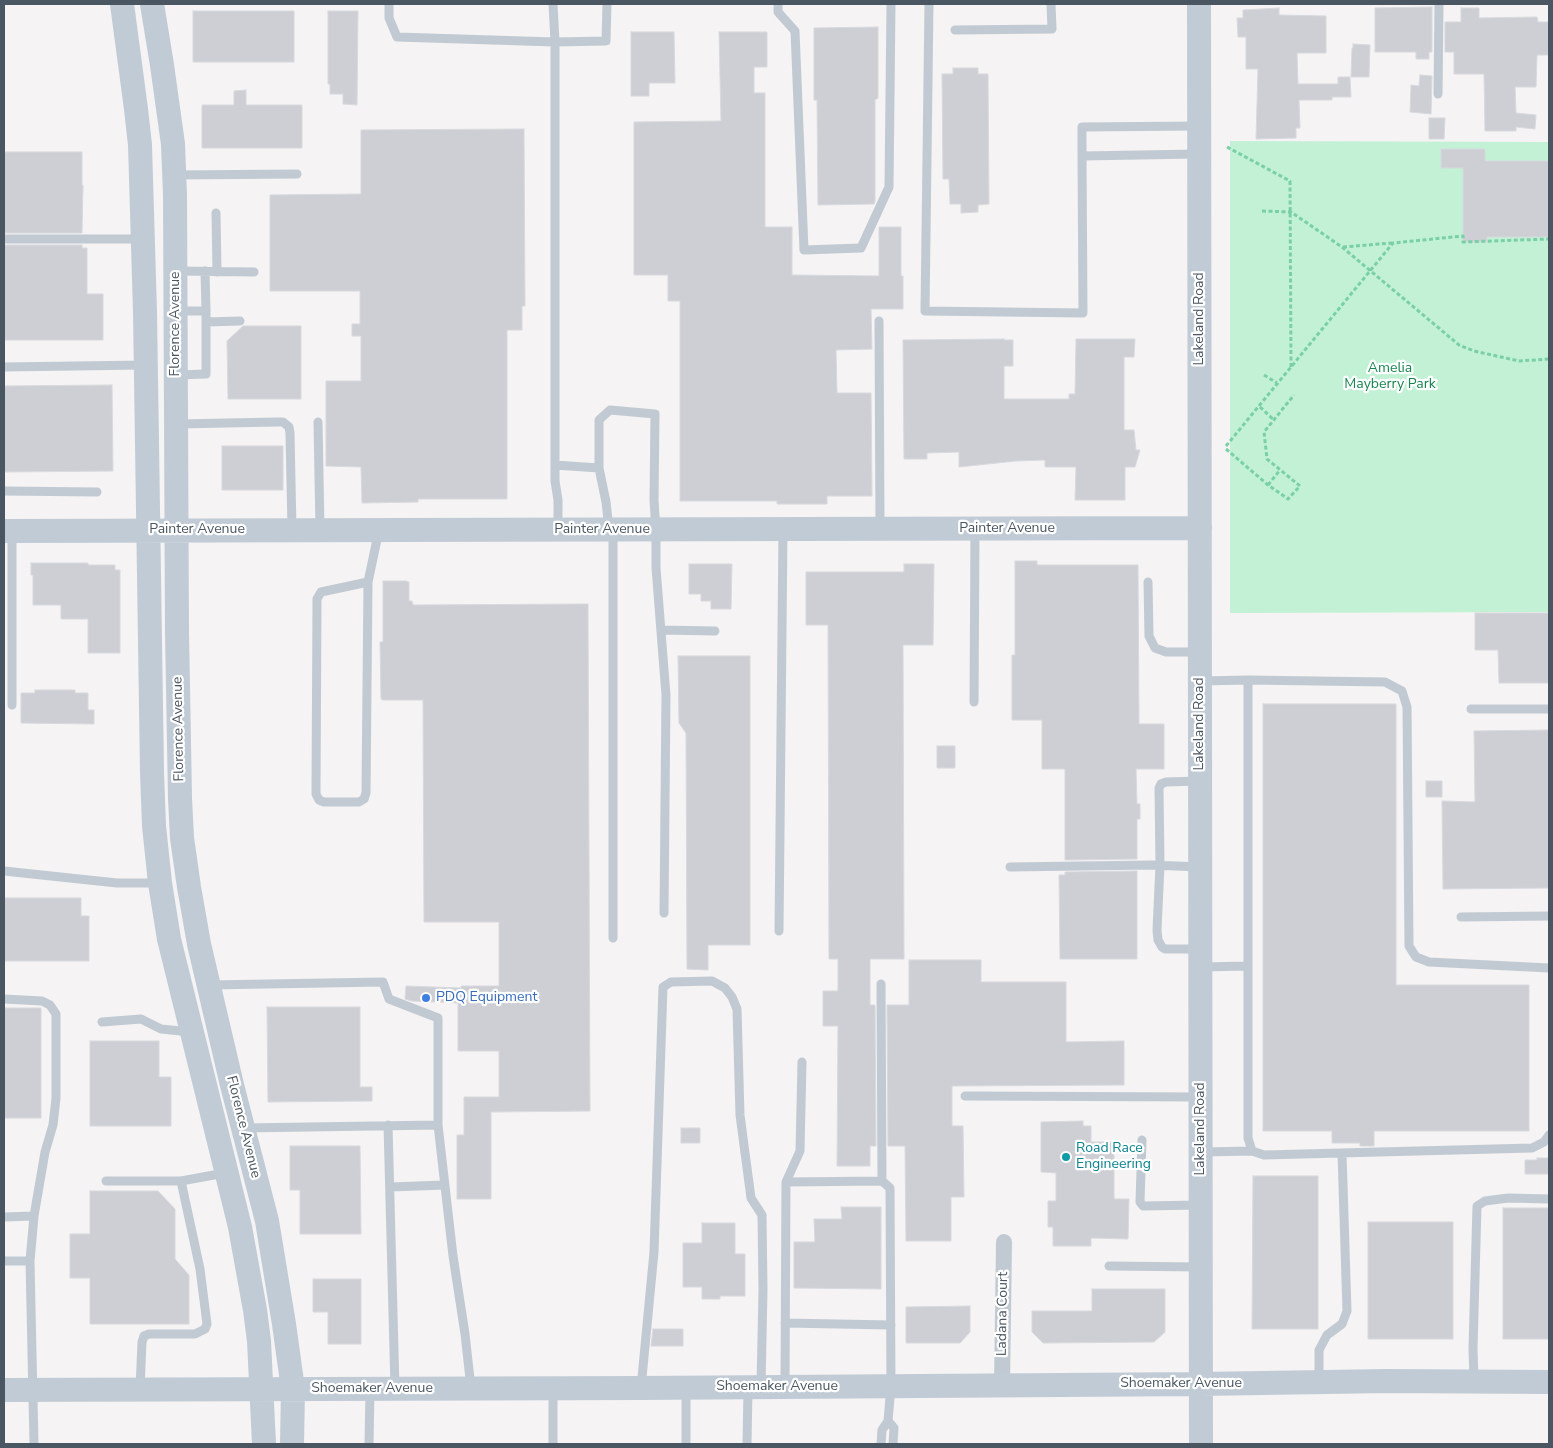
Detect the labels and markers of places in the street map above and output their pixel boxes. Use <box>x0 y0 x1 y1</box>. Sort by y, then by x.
place label: PDQ Equipment <box>436 990 537 1006</box>
marker: PDQ Equipment <box>420 992 432 1004</box>
place label: Road Race Engineering <box>1076 1141 1151 1174</box>
marker: Road Race Engineering <box>1060 1151 1072 1163</box>

